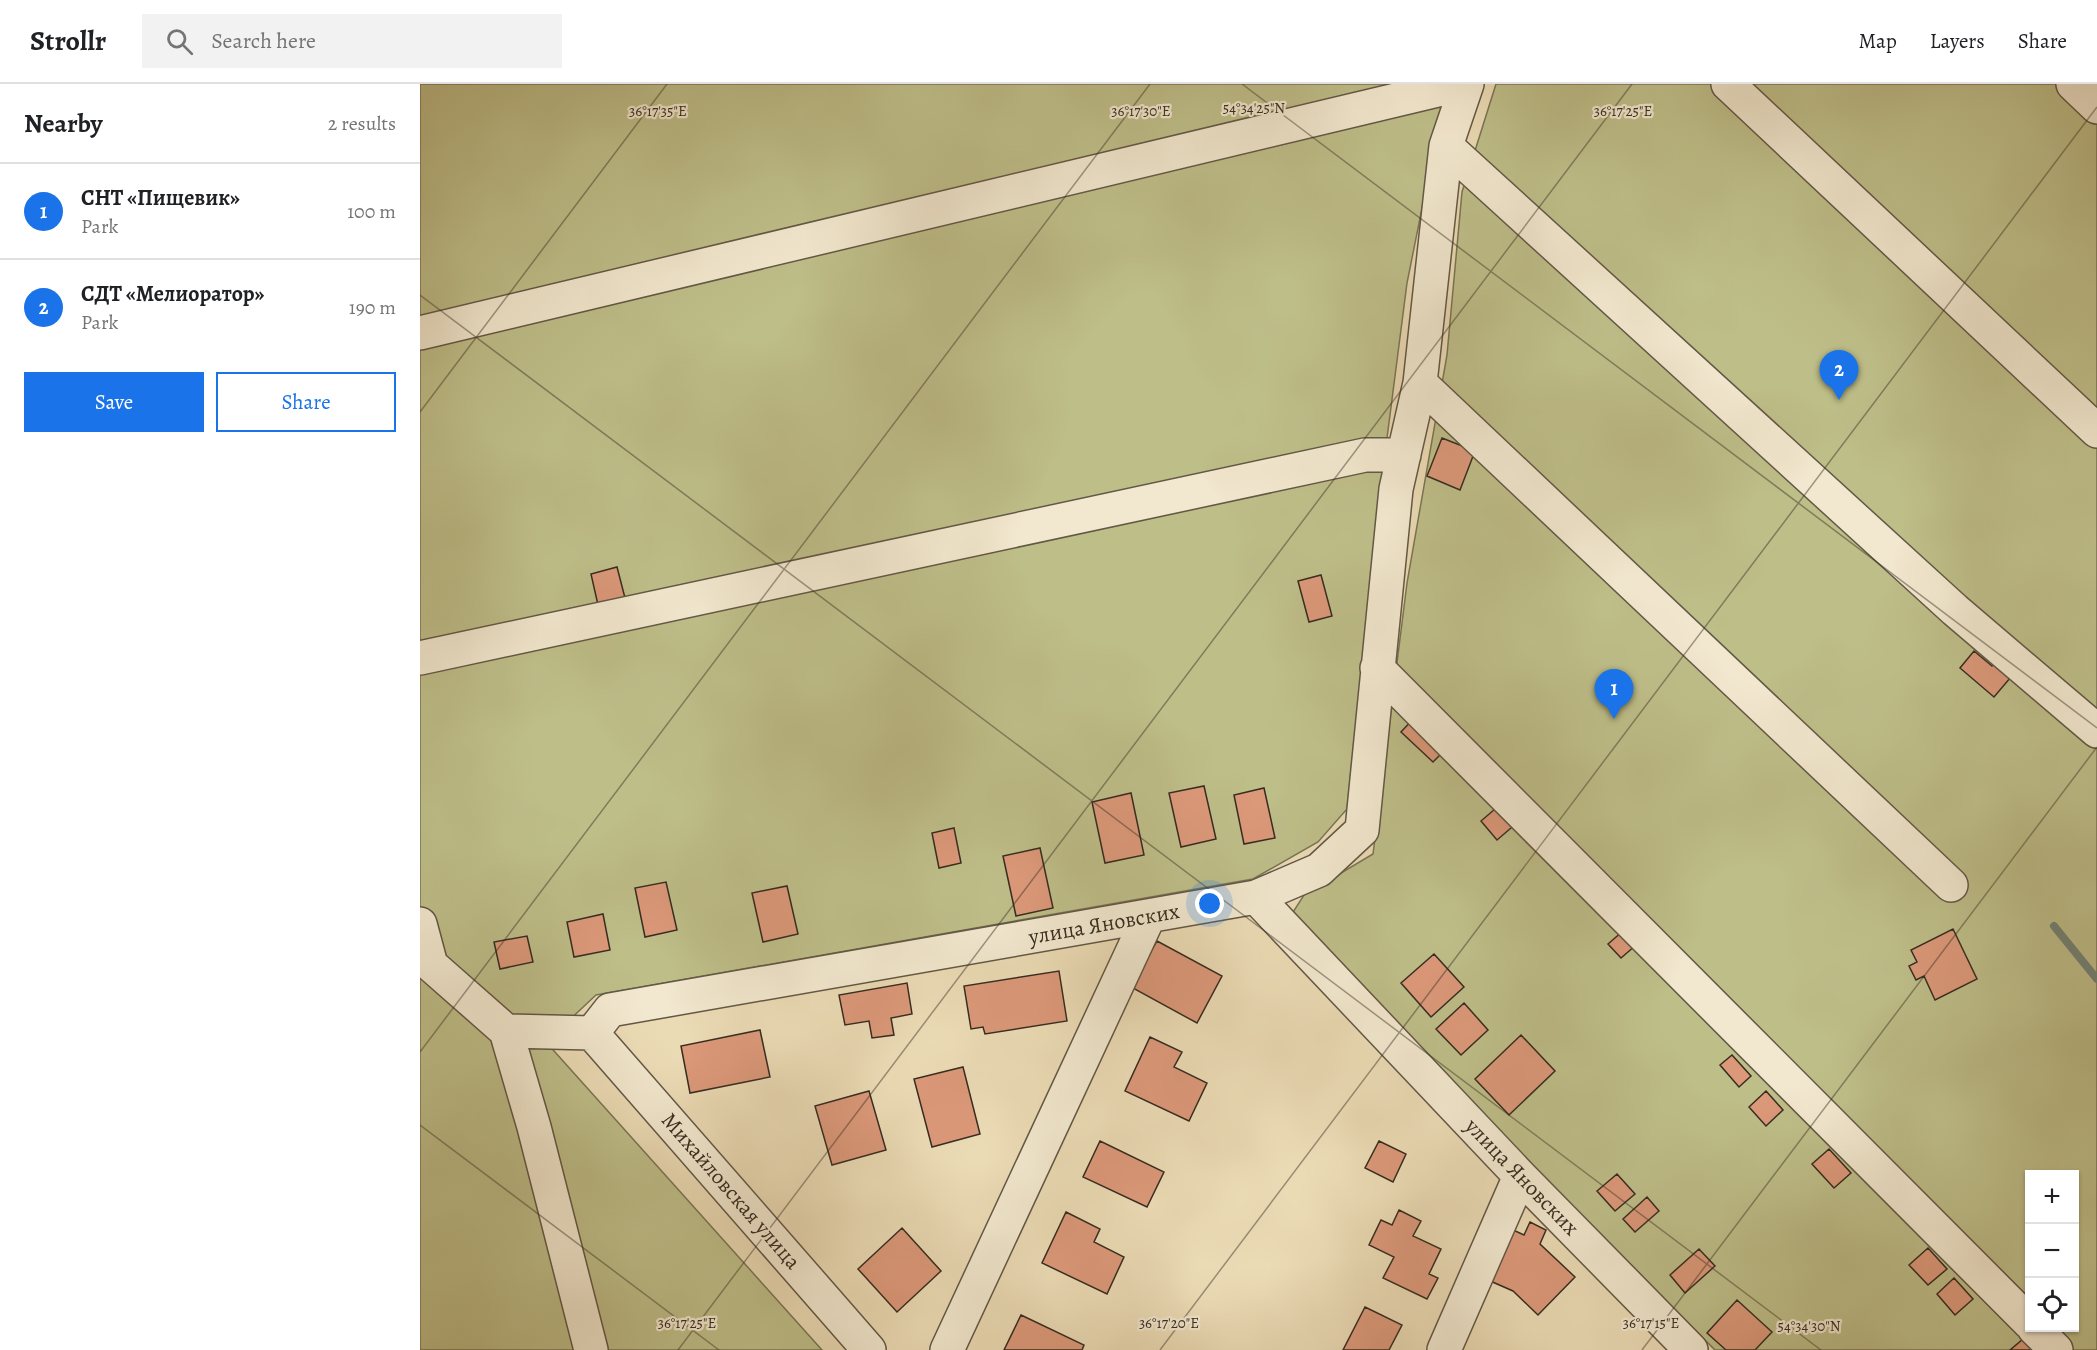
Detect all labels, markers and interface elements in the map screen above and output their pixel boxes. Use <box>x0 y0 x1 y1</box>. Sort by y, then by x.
search box <box>142 14 562 68</box>
text: Strollr <box>30 22 106 60</box>
icon: search <box>163 25 196 58</box>
text: Search here <box>211 26 316 56</box>
text: Map <box>1858 27 1897 55</box>
text: Layers <box>1930 27 1985 55</box>
text: Share <box>2018 27 2067 55</box>
text: 54°34'25"N <box>1223 98 1285 118</box>
text: 36°17'35"E <box>629 101 687 121</box>
text: 36°17'30"E <box>1111 101 1171 121</box>
text: 36°17'25"E <box>1594 101 1652 121</box>
text: Nearby <box>24 106 103 141</box>
text: 2 results <box>328 110 396 137</box>
text: СНТ «Пищевик» <box>81 183 240 213</box>
text: 1 <box>40 198 47 225</box>
text: 100 m <box>347 198 396 225</box>
text: Park <box>81 213 119 240</box>
text: СДТ «Мелиоратор» <box>81 279 264 309</box>
text: 2 <box>39 294 48 321</box>
text: 190 m <box>349 294 396 321</box>
text: Park <box>81 309 119 336</box>
pin: 2 <box>1820 350 1858 400</box>
button: Save <box>24 372 204 432</box>
button: Share <box>216 372 396 432</box>
pin: 1 <box>1594 670 1634 719</box>
your location <box>1195 889 1224 918</box>
street label: улица Яновских <box>1025 896 1182 952</box>
street label: Михайловская улица <box>654 1106 808 1277</box>
street label: улица Яновских <box>1457 1111 1586 1243</box>
map controls <box>2025 1170 2079 1332</box>
button: + <box>2025 1170 2079 1224</box>
button: − <box>2025 1224 2079 1278</box>
button: locate <box>2025 1278 2079 1332</box>
text: 36°17'25"E <box>658 1313 716 1333</box>
text: 36°17'20"E <box>1139 1313 1199 1333</box>
text: 36°17'15"E <box>1623 1313 1679 1333</box>
text: 54°34'30"N <box>1778 1316 1841 1336</box>

